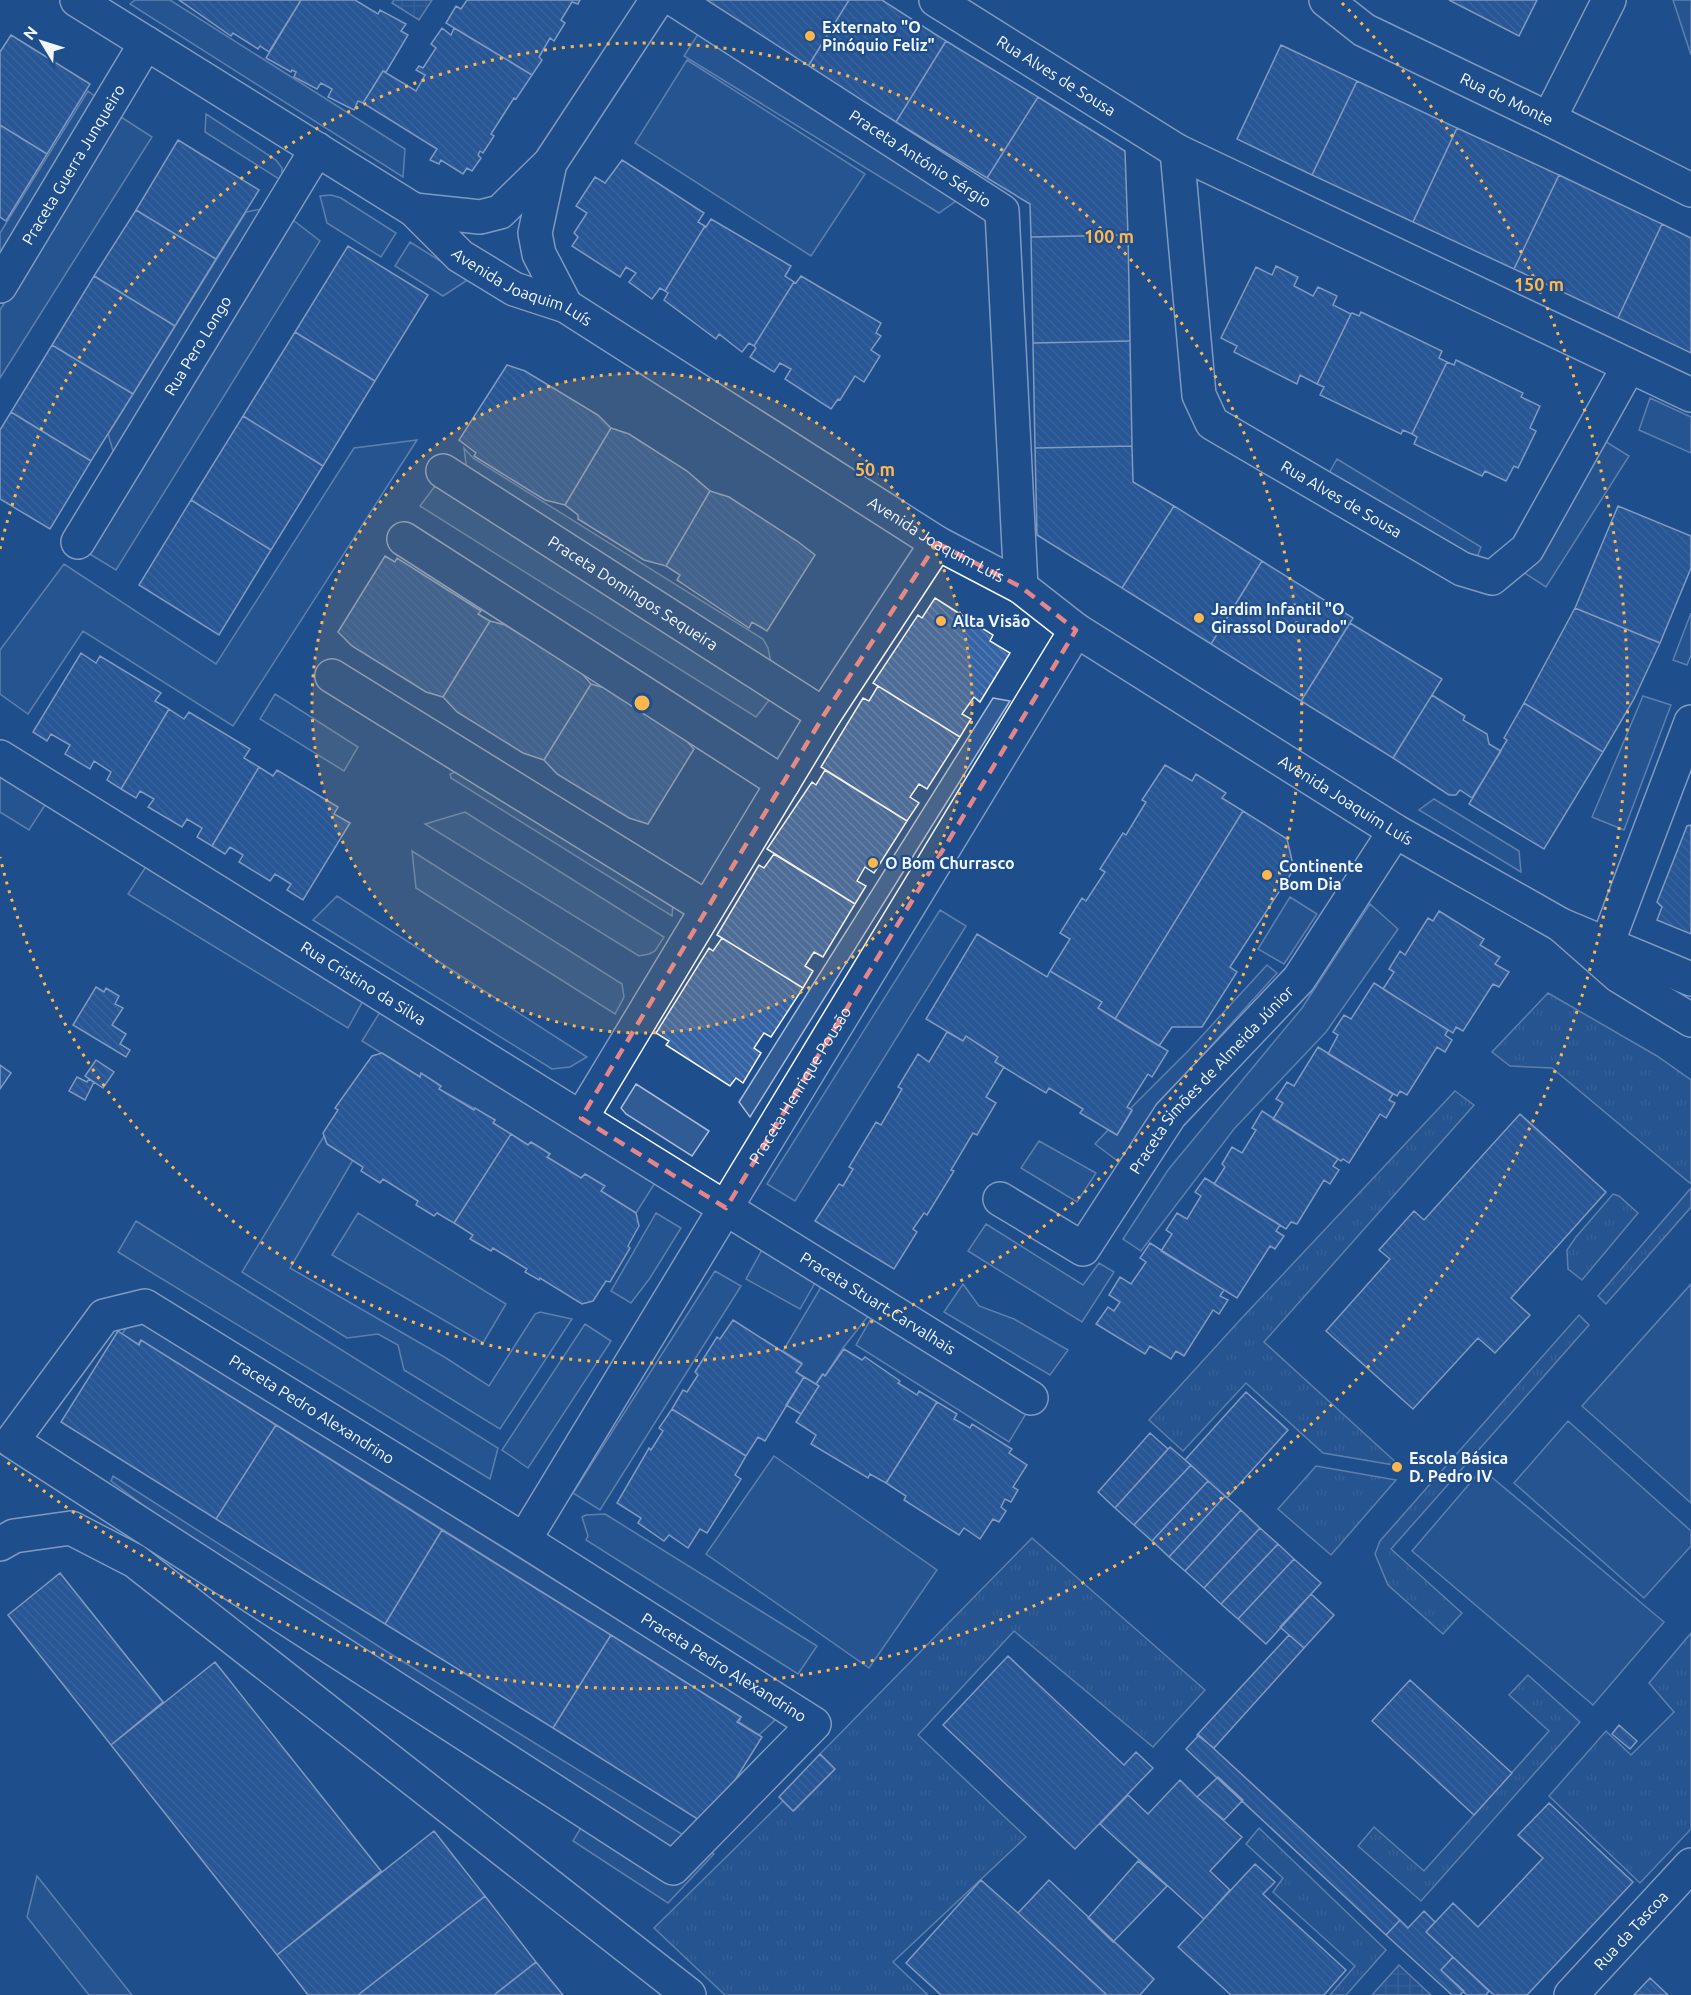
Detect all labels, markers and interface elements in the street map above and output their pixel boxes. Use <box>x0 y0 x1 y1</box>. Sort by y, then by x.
north arrow <box>12 12 72 72</box>
place label: Externato "O Pinóquio Feliz" <box>822 18 935 54</box>
text: N <box>19 23 41 43</box>
marker: Externato "O Pinóquio Feliz" <box>803 29 817 43</box>
street label: Rua Alves de Sousa <box>994 31 1119 119</box>
street label: Rua do Monte <box>1458 69 1556 129</box>
street label: Praceta Guerra Junqueiro <box>18 81 128 248</box>
street label: Praceta António Sérgio <box>846 106 995 211</box>
text: 100 m <box>1084 226 1134 246</box>
street label: Avenida Joaquim Luís <box>448 244 595 329</box>
text: 150 m <box>1514 274 1564 294</box>
street label: Rua Pero Longo <box>160 292 235 399</box>
street label: Rua Alves de Sousa <box>1278 456 1405 541</box>
text: 50 m <box>855 459 895 479</box>
street label: Avenida Joaquim Luís <box>865 493 1008 586</box>
street label: Praceta Domingos Sequeira <box>545 532 721 654</box>
place label: Jardim Infantil "O Girassol Dourado" <box>1211 600 1347 636</box>
marker: Jardim Infantil "O Girassol Dourado" <box>1192 611 1206 625</box>
place label: Alta Visão <box>953 612 1030 630</box>
marker: Alta Visão <box>934 614 948 628</box>
centre of rings <box>632 693 652 713</box>
street label: Avenida Joaquim Luís <box>1276 751 1416 848</box>
place label: O Bom Churrasco <box>885 854 1015 872</box>
marker: O Bom Churrasco <box>866 856 880 870</box>
place label: Continente Bom Dia <box>1279 857 1363 893</box>
marker: Continente Bom Dia <box>1260 868 1274 882</box>
street label: Rua Cristino da Silva <box>298 937 429 1029</box>
street label: Praceta Simões de Almeida Júnior <box>1125 982 1297 1177</box>
street label: Praceta Henrique Pousão <box>745 1003 855 1167</box>
street label: Praceta Stuart Carvalhais <box>797 1248 959 1358</box>
street label: Praceta Pedro Alexandrino <box>226 1351 398 1467</box>
place label: Escola Básica D. Pedro IV <box>1409 1449 1508 1485</box>
marker: Escola Básica D. Pedro IV <box>1390 1460 1404 1474</box>
street label: Praceta Pedro Alexandrino <box>638 1609 810 1725</box>
street label: Rua da Tascoa <box>1590 1887 1671 1973</box>

